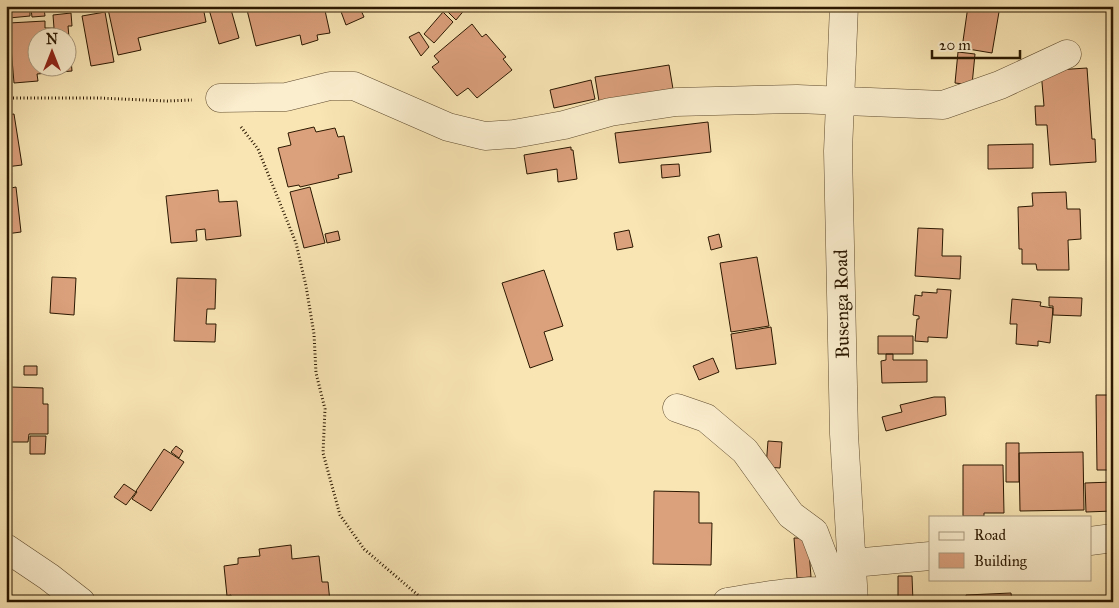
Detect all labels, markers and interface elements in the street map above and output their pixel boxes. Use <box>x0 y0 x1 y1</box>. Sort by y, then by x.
north arrow <box>28 28 78 78</box>
scale bar <box>932 28 1019 60</box>
text: N <box>46 31 58 48</box>
text: 20 m <box>939 36 971 54</box>
street label: Busenga Road <box>829 249 855 359</box>
legend <box>929 516 1092 580</box>
text: Road <box>974 526 1006 544</box>
text: Building <box>974 552 1028 570</box>

